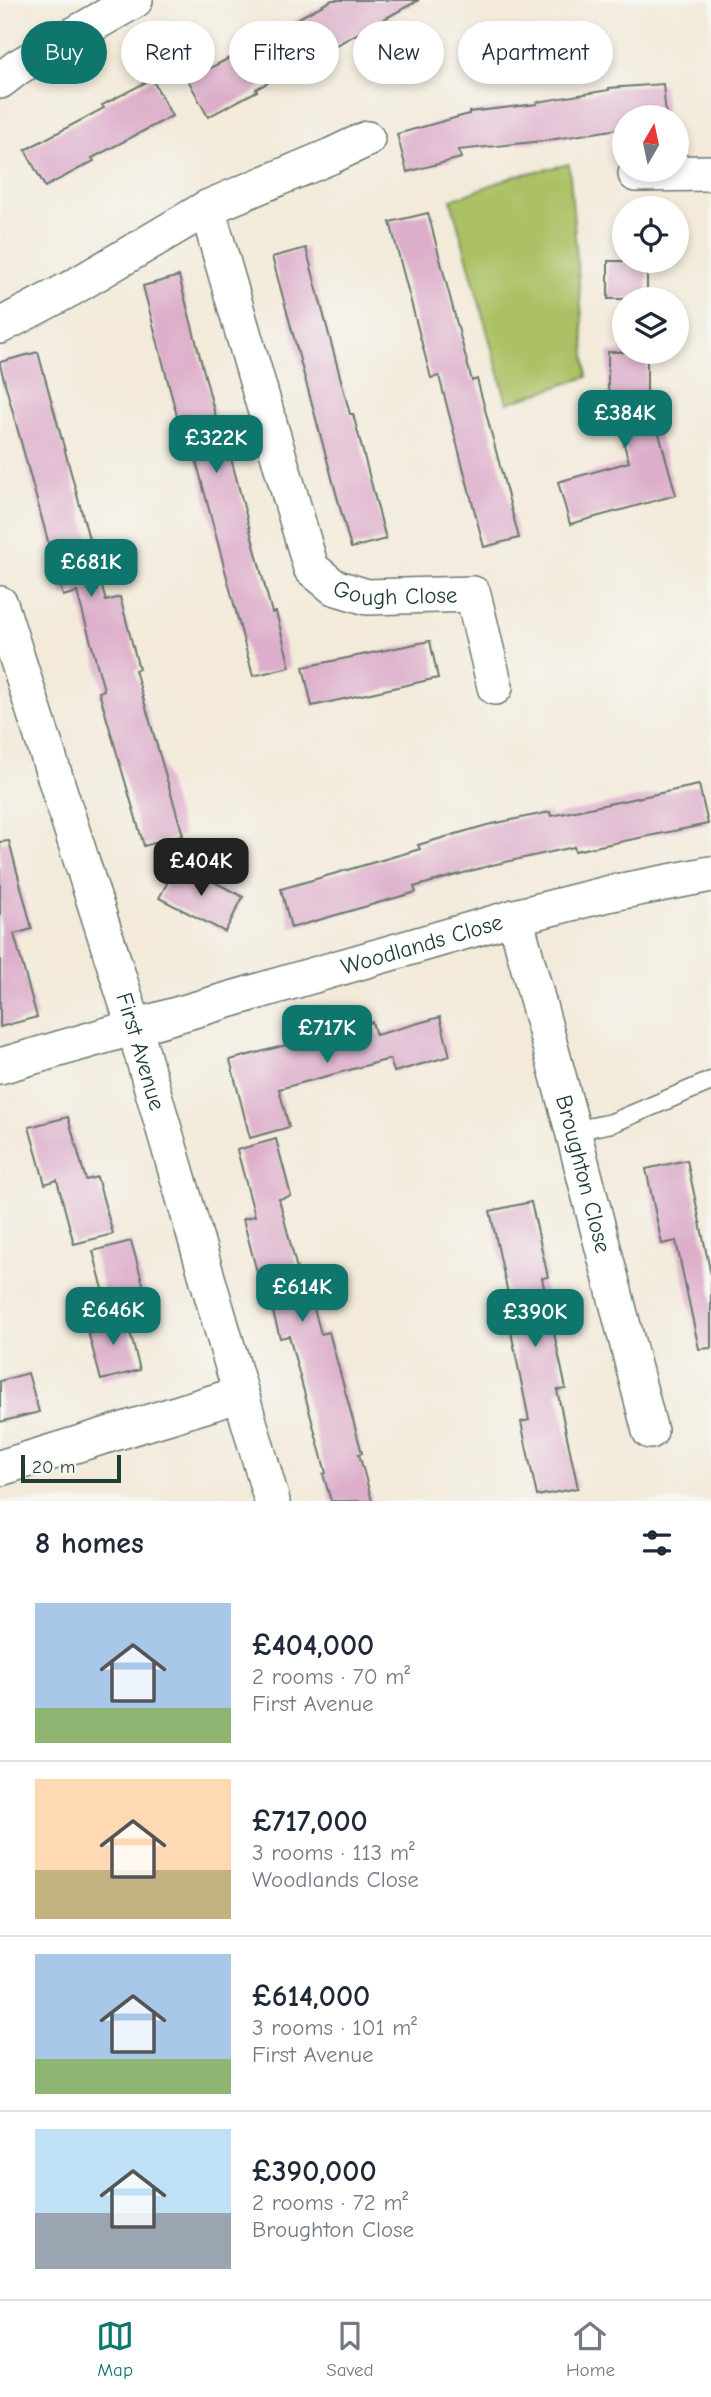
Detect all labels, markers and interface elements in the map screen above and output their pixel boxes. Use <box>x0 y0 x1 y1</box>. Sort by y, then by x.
chip: Buy <box>21 21 107 84</box>
chip: Rent <box>121 21 215 84</box>
chip: Filters <box>229 21 339 84</box>
chip: New <box>353 21 444 84</box>
chip: Apartment <box>458 21 613 84</box>
north arrow <box>612 105 690 182</box>
map controls <box>612 105 689 364</box>
button: locate <box>612 196 689 273</box>
button: layers <box>612 287 689 364</box>
pin: £384K <box>576 391 674 450</box>
text: £384K <box>594 399 656 426</box>
pin: £322K <box>167 416 265 475</box>
text: £322K <box>185 424 247 451</box>
pin: £681K <box>42 540 140 599</box>
text: £681K <box>61 548 121 575</box>
street label: Gough Close <box>330 574 458 611</box>
pin: £404K <box>152 838 250 898</box>
text: £404K <box>170 847 232 874</box>
street label: Woodlands Close <box>338 908 506 980</box>
street label: First Avenue <box>111 989 171 1113</box>
pin: £717K <box>278 1006 376 1065</box>
text: £717K <box>298 1014 356 1041</box>
street label: Broughton Close <box>550 1092 617 1256</box>
pin: £614K <box>253 1264 351 1324</box>
text: £614K <box>272 1273 332 1300</box>
pin: £646K <box>64 1288 162 1347</box>
pin: £390K <box>486 1290 584 1349</box>
text: £646K <box>82 1296 144 1323</box>
text: £390K <box>503 1298 567 1325</box>
scale bar <box>21 1452 121 1484</box>
text: 20 m <box>32 1456 76 1478</box>
icon: filters <box>638 1524 676 1562</box>
text: 8 homes <box>35 1526 144 1561</box>
text: £404,000 <box>252 1628 374 1663</box>
icon: home <box>91 1631 175 1715</box>
text: 2 rooms · 70 m² <box>252 1663 410 1690</box>
text: First Avenue <box>252 1690 374 1717</box>
text: £717,000 <box>252 1804 368 1839</box>
icon: home <box>91 1807 175 1891</box>
text: 3 rooms · 113 m² <box>252 1839 415 1866</box>
text: Woodlands Close <box>252 1866 419 1893</box>
text: £614,000 <box>252 1979 370 2014</box>
icon: home <box>91 1982 175 2066</box>
text: 3 rooms · 101 m² <box>252 2014 417 2041</box>
text: First Avenue <box>252 2041 374 2068</box>
text: £390,000 <box>252 2154 377 2189</box>
icon: home <box>91 2157 175 2241</box>
text: 2 rooms · 72 m² <box>252 2189 408 2216</box>
text: Broughton Close <box>252 2216 414 2243</box>
tab: Map <box>96 2317 134 2381</box>
tab: Saved <box>326 2317 374 2381</box>
tab: Home <box>566 2317 615 2381</box>

